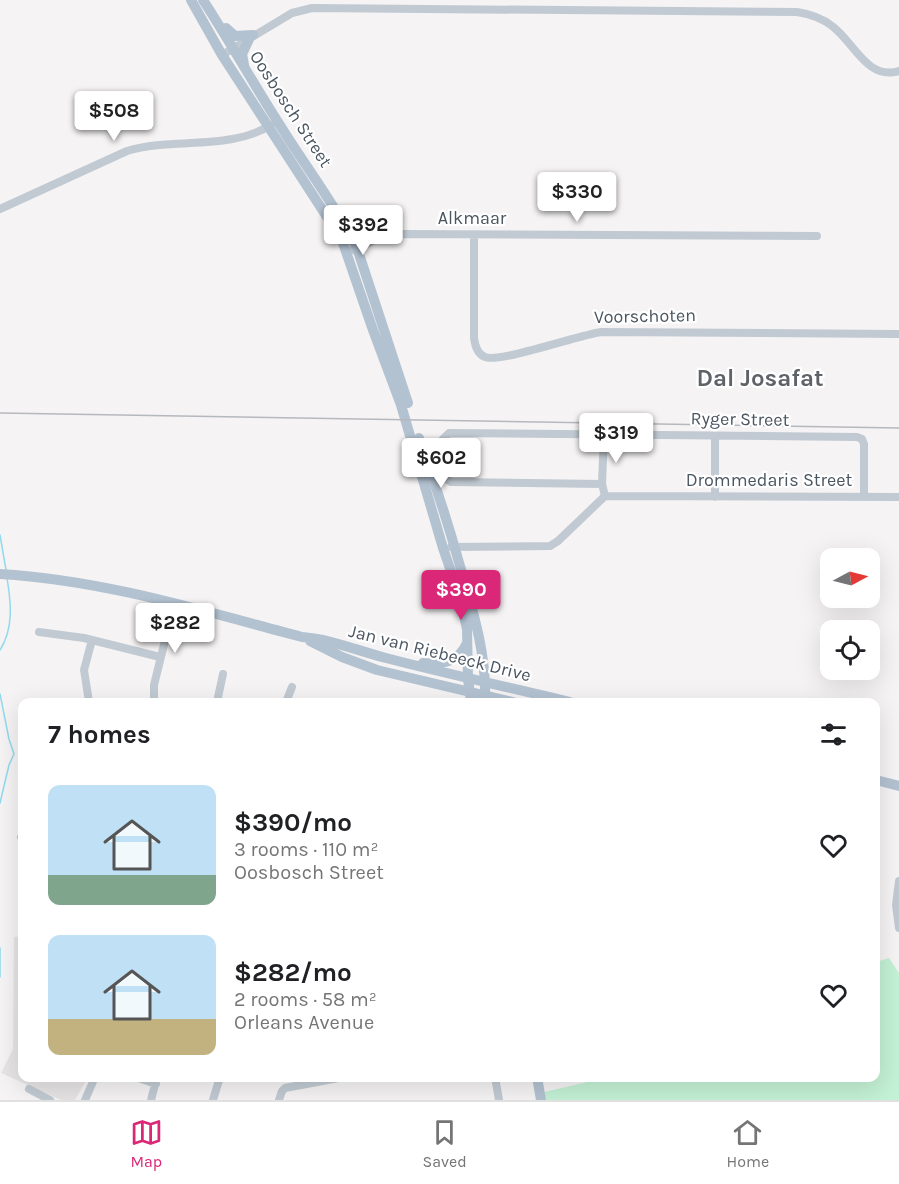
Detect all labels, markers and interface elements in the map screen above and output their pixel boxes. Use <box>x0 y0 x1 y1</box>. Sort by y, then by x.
street label: Oosbosch Street <box>245 47 337 172</box>
pin: $508 <box>78 91 150 142</box>
text: $508 <box>89 99 140 122</box>
pin: $330 <box>541 172 613 223</box>
text: $330 <box>551 180 603 203</box>
pin: $392 <box>327 205 399 256</box>
street label: Alkmaar <box>438 207 507 229</box>
text: $392 <box>338 213 388 236</box>
street label: Voorschoten <box>594 304 696 328</box>
district label: Dal Josafat <box>696 364 824 392</box>
street label: Ryger Street <box>690 407 790 431</box>
pin: $319 <box>580 413 652 464</box>
text: $319 <box>593 421 639 444</box>
pin: $602 <box>405 438 477 489</box>
text: $602 <box>416 446 466 469</box>
street label: Drommedaris Street <box>686 469 853 491</box>
north arrow <box>820 548 880 608</box>
map controls <box>820 548 880 680</box>
pin: $390 <box>425 570 497 621</box>
text: $390 <box>435 578 487 601</box>
pin: $282 <box>139 603 211 654</box>
text: $282 <box>150 611 200 634</box>
street label: Jan van Riebeeck Drive <box>347 620 533 686</box>
button: locate <box>820 620 880 680</box>
icon: filters <box>817 718 850 751</box>
text: 7 homes <box>48 719 151 750</box>
text: $390/mo <box>234 807 352 838</box>
icon: home <box>96 809 168 881</box>
icon: heart <box>817 829 850 862</box>
text: 3 rooms · 110 m² <box>234 838 379 861</box>
text: Oosbosch Street <box>234 861 384 884</box>
text: $282/mo <box>234 957 352 988</box>
icon: home <box>96 959 168 1031</box>
icon: heart <box>817 979 850 1012</box>
text: 2 rooms · 58 m² <box>234 988 377 1011</box>
text: Orleans Avenue <box>234 1011 374 1034</box>
tab: Map <box>130 1116 163 1171</box>
tab: Saved <box>423 1116 467 1171</box>
tab: Home <box>727 1116 769 1171</box>

